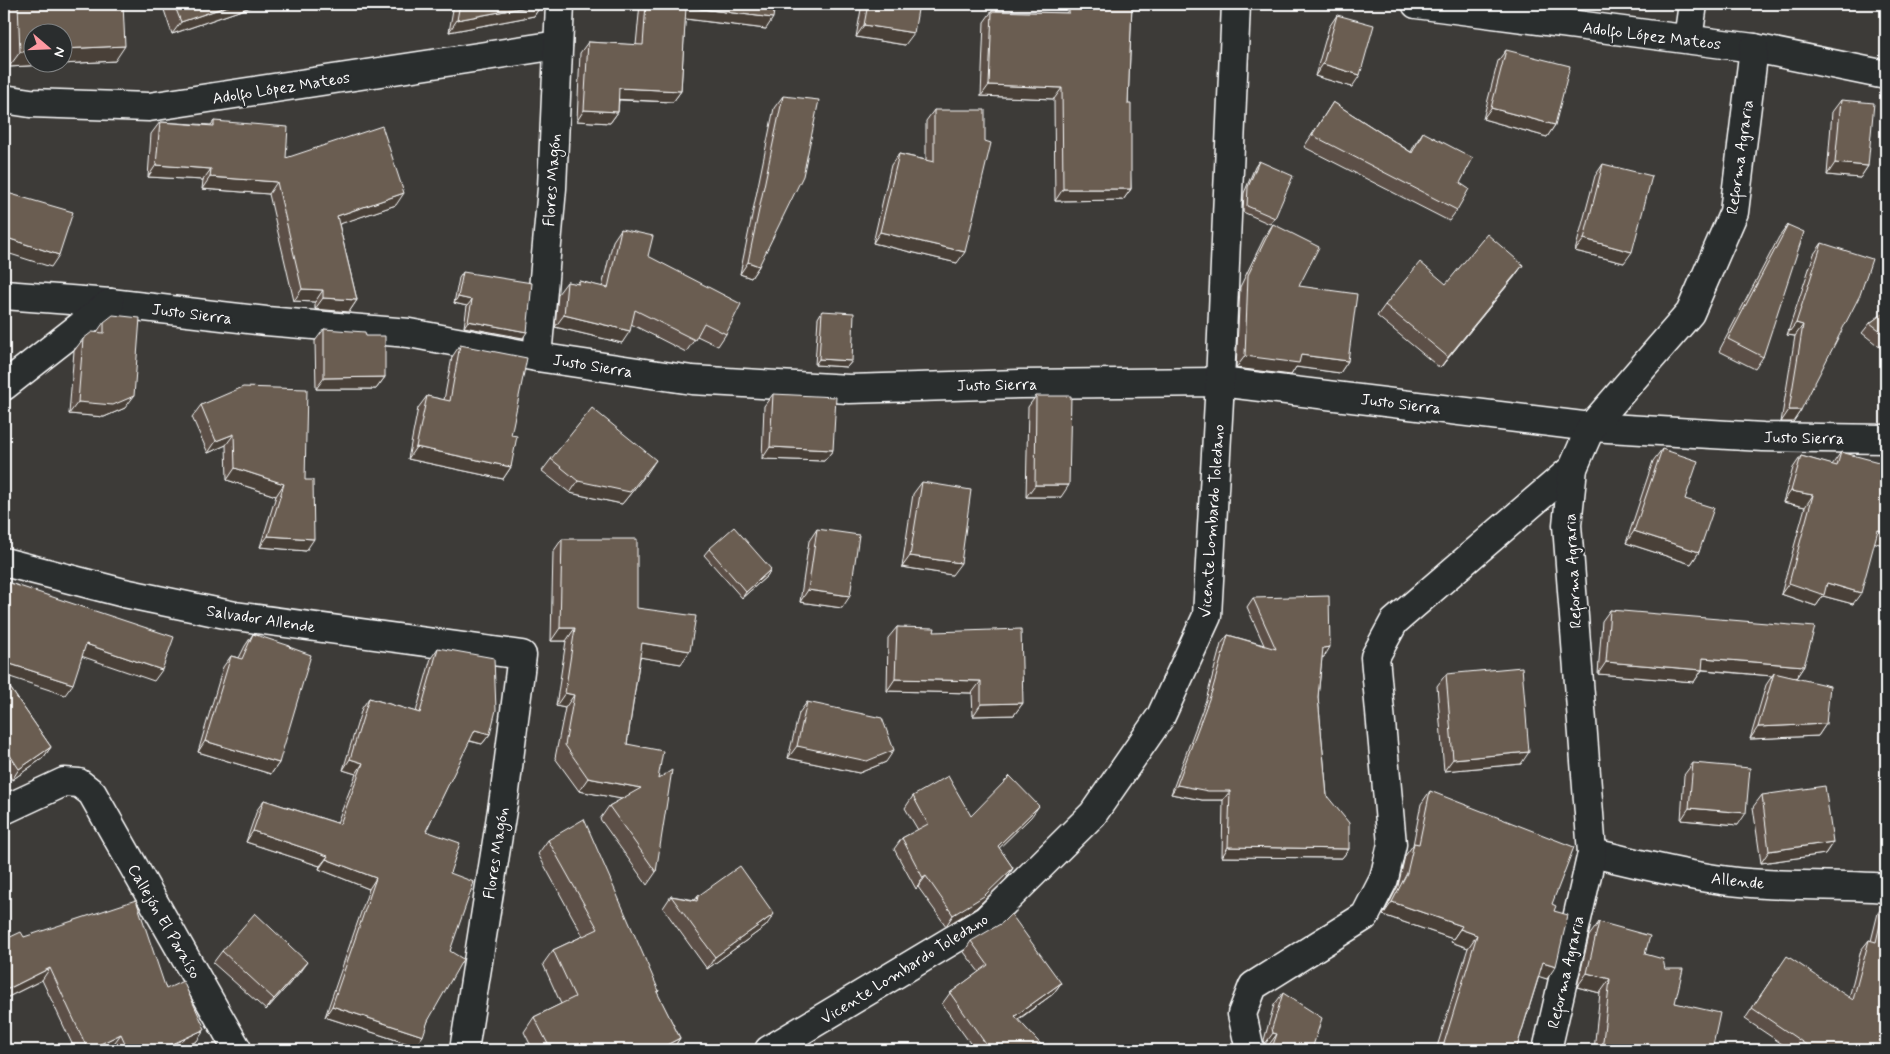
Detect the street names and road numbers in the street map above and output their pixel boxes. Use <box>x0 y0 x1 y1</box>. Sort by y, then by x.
street label: Adolfo López Mateos <box>1581 18 1722 57</box>
street label: Adolfo López Mateos <box>211 67 352 112</box>
street label: Reforma Agraria <box>1722 98 1761 216</box>
street label: Flores Magón <box>539 133 567 227</box>
street label: Justo Sierra <box>150 299 233 330</box>
street label: Justo Sierra <box>551 350 634 383</box>
street label: Justo Sierra <box>956 374 1038 397</box>
street label: Justo Sierra <box>1359 389 1442 420</box>
street label: Vicente Lombardo Toledano <box>1195 424 1230 618</box>
street label: Justo Sierra <box>1763 427 1845 450</box>
street label: Reforma Agraria <box>1560 513 1589 629</box>
street label: Salvador Allende <box>205 600 317 639</box>
street label: Flores Magón <box>479 806 515 901</box>
street label: Callejón El Paraíso <box>122 860 205 983</box>
street label: Allende <box>1710 868 1766 895</box>
street label: Vicente Lombardo Toledano <box>817 909 993 1030</box>
street label: Reforma Agraria <box>1543 914 1592 1031</box>

